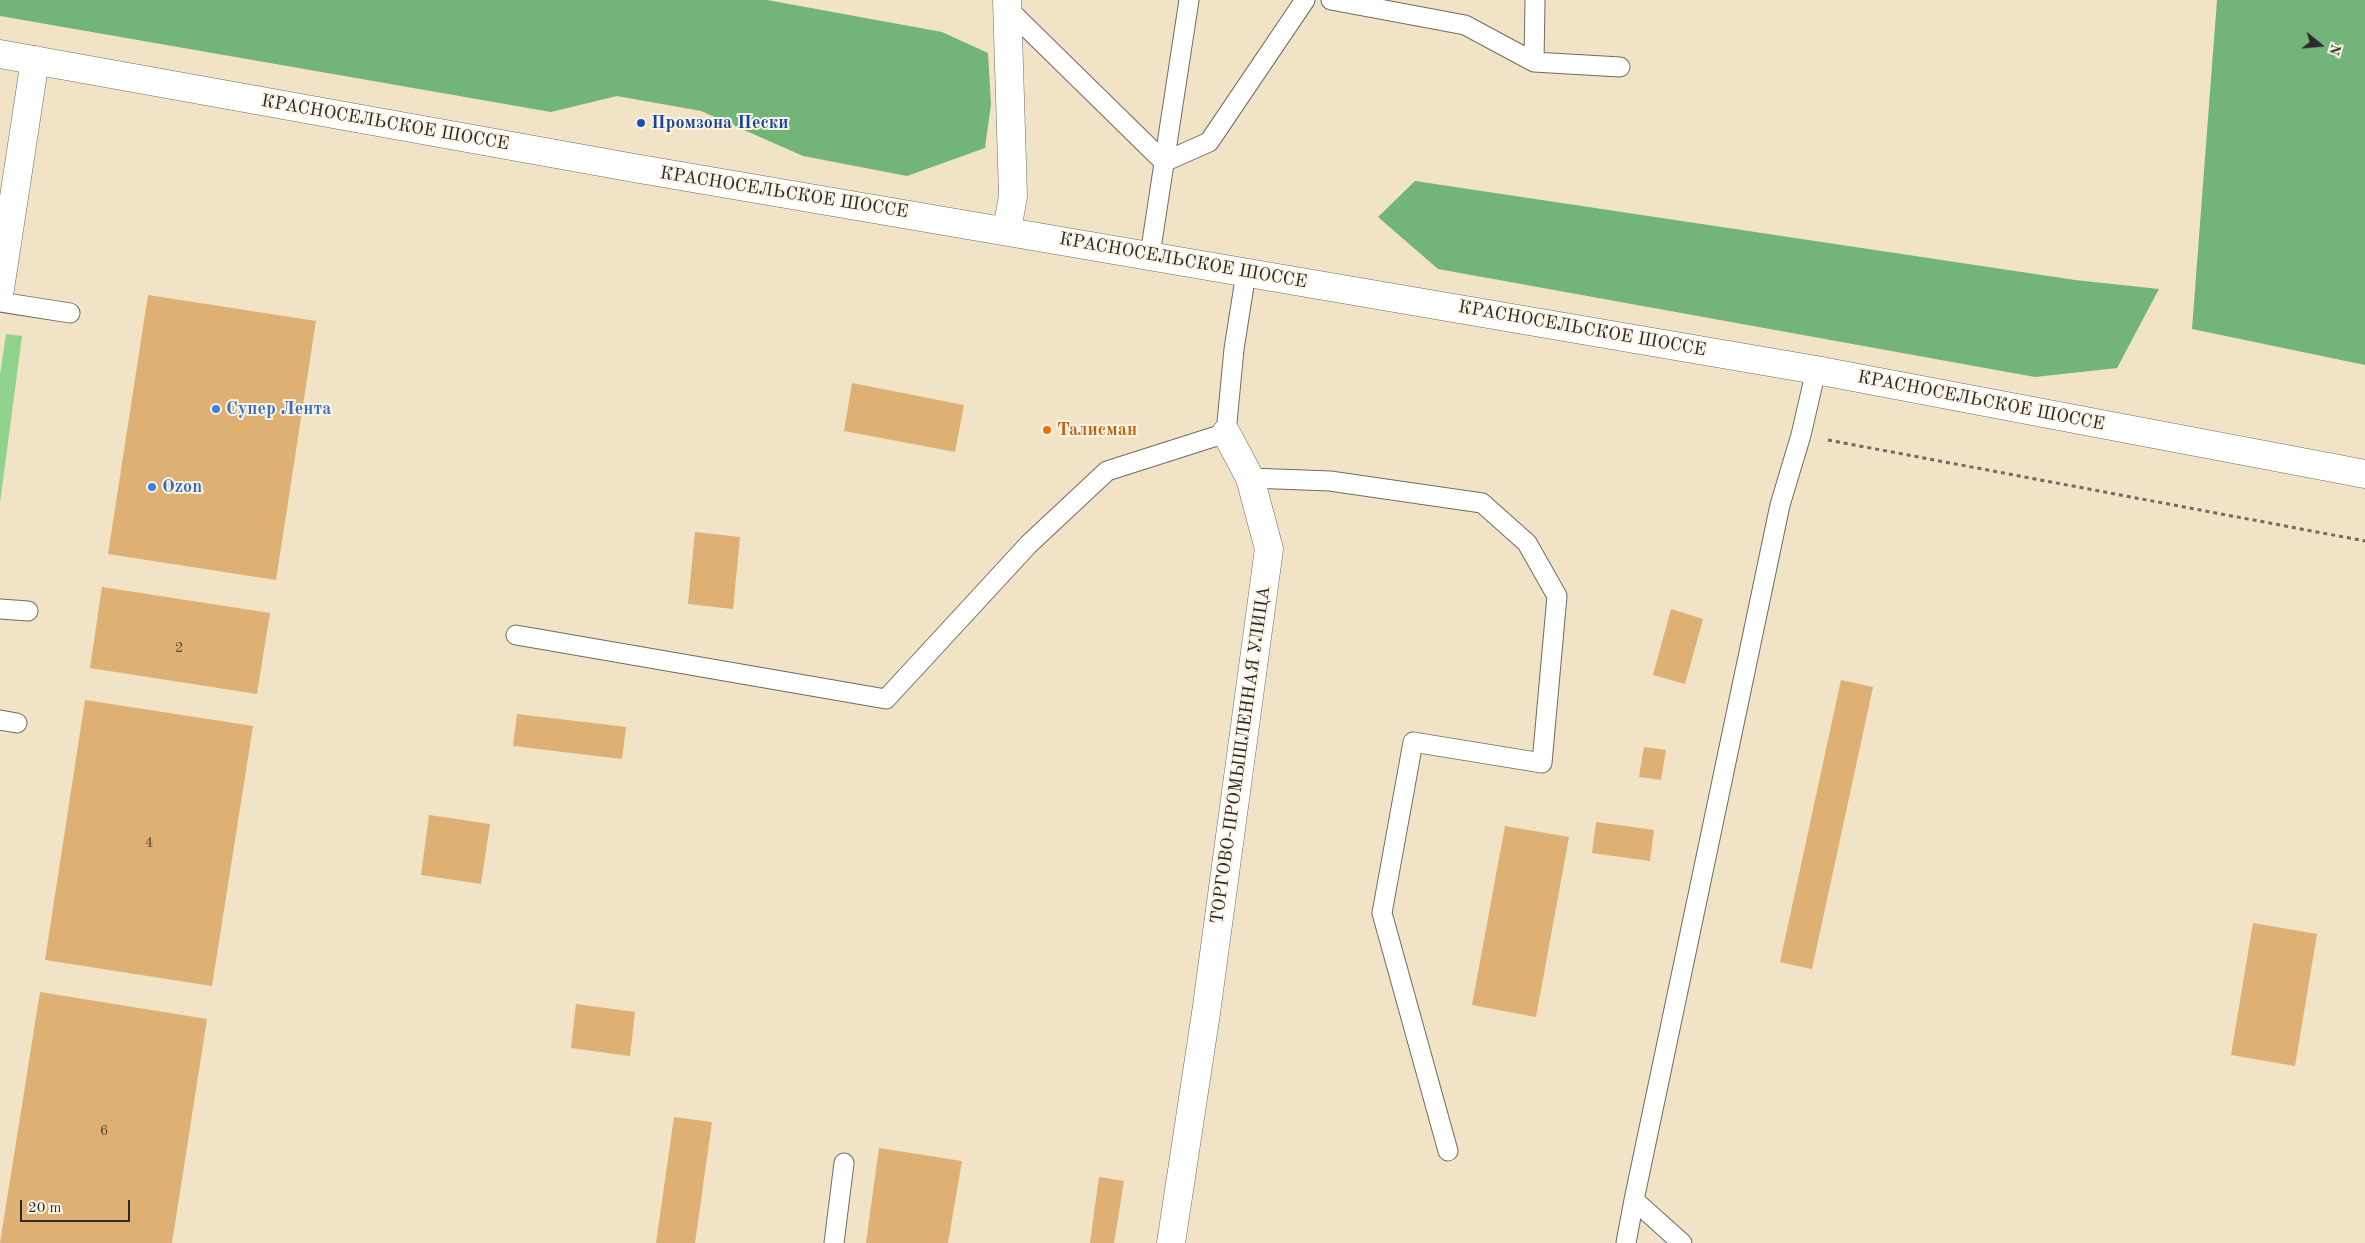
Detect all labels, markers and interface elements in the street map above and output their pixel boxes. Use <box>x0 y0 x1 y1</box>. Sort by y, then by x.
north arrow <box>2295 20 2345 70</box>
text: N <box>2326 42 2343 57</box>
street label: КРАСНОСЕЛЬСКОЕ ШОССЕ <box>259 91 511 155</box>
place label: Промзона Пески <box>651 112 789 134</box>
marker: Промзона Пески <box>635 117 647 129</box>
street label: КРАСНОСЕЛЬСКОЕ ШОССЕ <box>658 163 910 223</box>
street label: КРАСНОСЕЛЬСКОЕ ШОССЕ <box>1057 229 1309 293</box>
street label: КРАСНОСЕЛЬСКОЕ ШОССЕ <box>1456 297 1708 361</box>
street label: КРАСНОСЕЛЬСКОЕ ШОССЕ <box>1856 366 2106 436</box>
place label: Супер Лента <box>226 398 331 420</box>
marker: Супер Лента <box>210 403 222 415</box>
place label: Талисман <box>1057 419 1137 441</box>
marker: Талисман <box>1041 424 1053 436</box>
place label: Ozon <box>162 476 202 498</box>
marker: Ozon <box>146 481 158 493</box>
street label: ТОРГОВО-ПРОМЫШЛЕННАЯ УЛИЦА <box>1207 585 1275 925</box>
house number: 2 <box>175 639 183 657</box>
house number: 4 <box>145 834 153 852</box>
house number: 6 <box>100 1122 108 1140</box>
scale bar <box>22 1190 132 1222</box>
text: 20 m <box>28 1201 62 1216</box>

